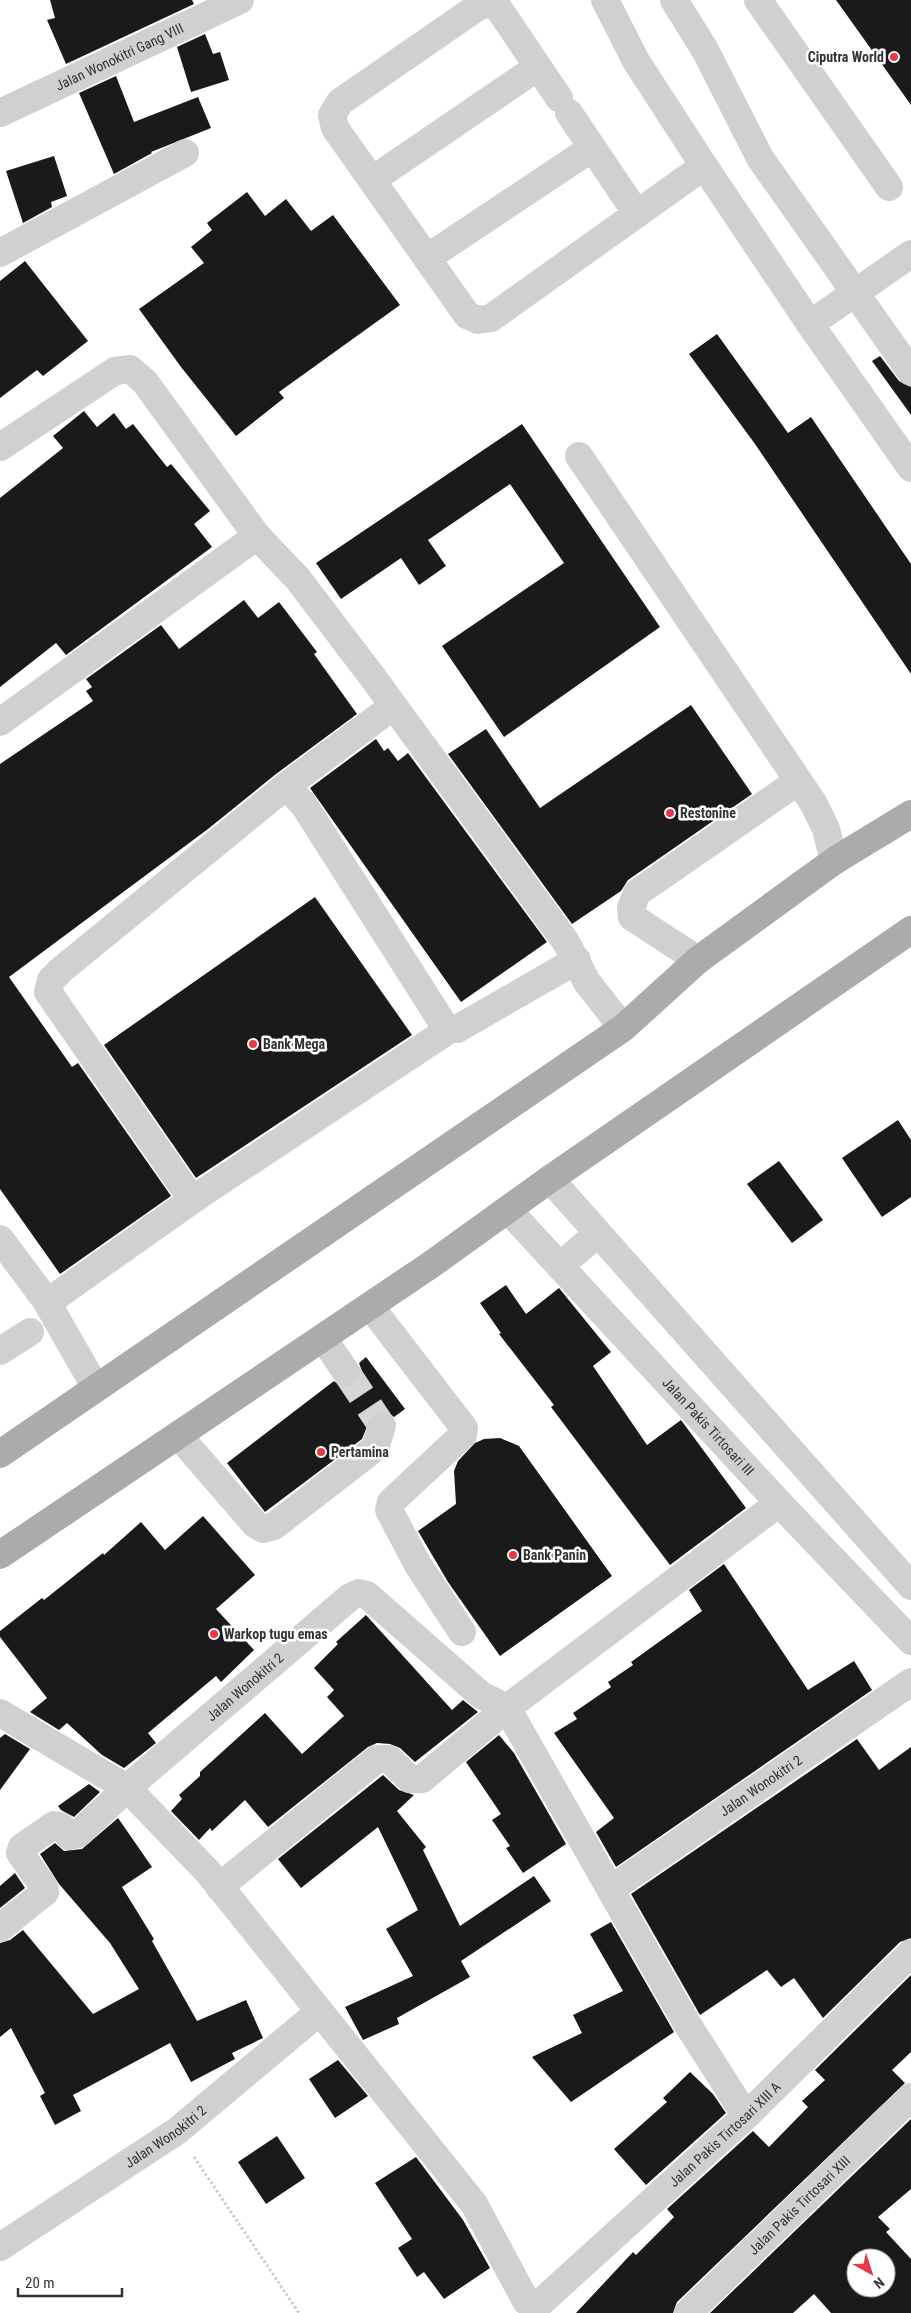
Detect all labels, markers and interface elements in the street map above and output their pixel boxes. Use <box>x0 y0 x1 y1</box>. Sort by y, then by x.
street label: Jalan Wonokitri Gang VIII <box>53 20 186 94</box>
place label: Ciputra World <box>808 49 884 65</box>
marker: Ciputra World <box>888 51 900 63</box>
place label: Restonine <box>680 805 736 821</box>
marker: Restonine <box>664 807 676 819</box>
place label: Bank Mega <box>263 1036 326 1052</box>
marker: Bank Mega <box>247 1038 259 1050</box>
street label: Jalan Pakis Tirtosari III <box>659 1374 757 1479</box>
place label: Pertamina <box>331 1444 389 1460</box>
marker: Pertamina <box>315 1446 327 1458</box>
place label: Bank Panin <box>523 1547 586 1563</box>
marker: Bank Panin <box>507 1549 519 1561</box>
place label: Warkop tugu emas <box>224 1626 328 1642</box>
marker: Warkop tugu emas <box>208 1628 220 1640</box>
street label: Jalan Wonokitri 2 <box>203 1650 287 1724</box>
street label: Jalan Wonokitri 2 <box>717 1752 805 1819</box>
street label: Jalan Pakis Tirtosari XIII A <box>666 2079 784 2190</box>
street label: Jalan Wonokitri 2 <box>122 2102 209 2171</box>
street label: Jalan Pakis Tirtosari XIII <box>745 2152 853 2258</box>
north arrow <box>846 2248 896 2298</box>
scale bar <box>18 2266 121 2298</box>
text: 20 m <box>25 2274 55 2292</box>
text: N <box>871 2274 888 2292</box>

